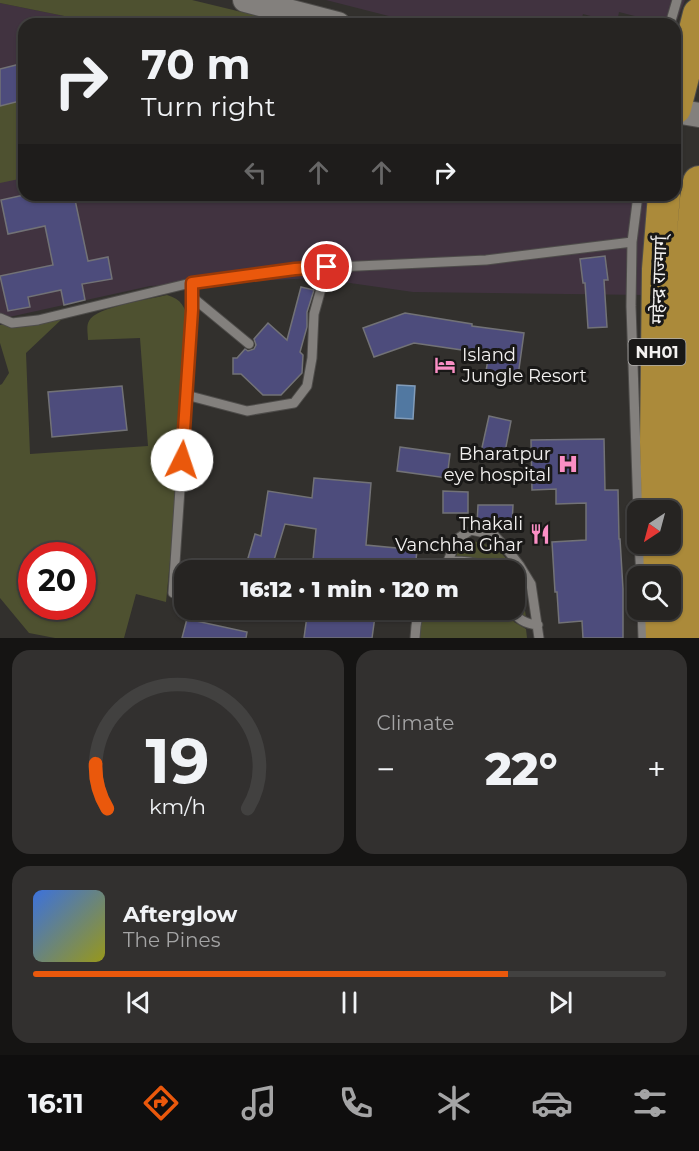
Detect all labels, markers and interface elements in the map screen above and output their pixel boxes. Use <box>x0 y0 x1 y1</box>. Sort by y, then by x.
text: 70 m <box>141 38 251 90</box>
icon: right <box>42 42 120 120</box>
text: Turn right <box>141 90 276 123</box>
icon: left <box>239 156 272 189</box>
icon: ahead <box>302 156 335 189</box>
icon: ahead <box>365 156 398 189</box>
icon: right <box>428 156 461 189</box>
street label: महेन्द्र राज्मार्ग् <box>646 233 672 324</box>
pin <box>301 241 352 292</box>
icon: arrive <box>310 250 343 283</box>
road number: NH01 <box>628 339 686 365</box>
place label: Island Jungle Resort <box>461 344 587 387</box>
hotel icon: Island Jungle Resort <box>433 353 457 377</box>
position arrow <box>150 428 214 492</box>
place label: Bharatpur eye hospital <box>444 443 551 486</box>
hospital icon: Bharatpur eye hospital <box>556 452 580 476</box>
north arrow <box>627 500 681 554</box>
map controls <box>627 500 681 620</box>
place label: Thakali Vanchha Ghar <box>395 513 523 556</box>
restaurant icon: Thakali Vanchha Ghar <box>528 522 552 546</box>
speed limit sign: 20 <box>18 542 96 620</box>
button: search <box>627 566 681 620</box>
text: 16:12 · 1 min · 120 m <box>240 576 459 603</box>
text: Climate <box>377 711 454 735</box>
text: 19 <box>146 723 210 799</box>
text: 22° <box>485 741 558 796</box>
text: − <box>377 749 395 789</box>
text: + <box>647 749 666 789</box>
text: km/h <box>149 793 206 819</box>
text: Afterglow <box>123 901 237 928</box>
text: The Pines <box>123 928 220 952</box>
icon: previous <box>122 986 155 1019</box>
icon: pause <box>333 986 366 1019</box>
icon: next <box>544 986 577 1019</box>
icon: directions <box>140 1082 182 1124</box>
icon: music <box>238 1082 280 1124</box>
icon: phone <box>335 1082 377 1124</box>
icon: climate <box>433 1082 475 1124</box>
icon: car <box>531 1082 573 1124</box>
icon: filters <box>629 1082 671 1124</box>
text: 16:11 <box>28 1087 84 1120</box>

